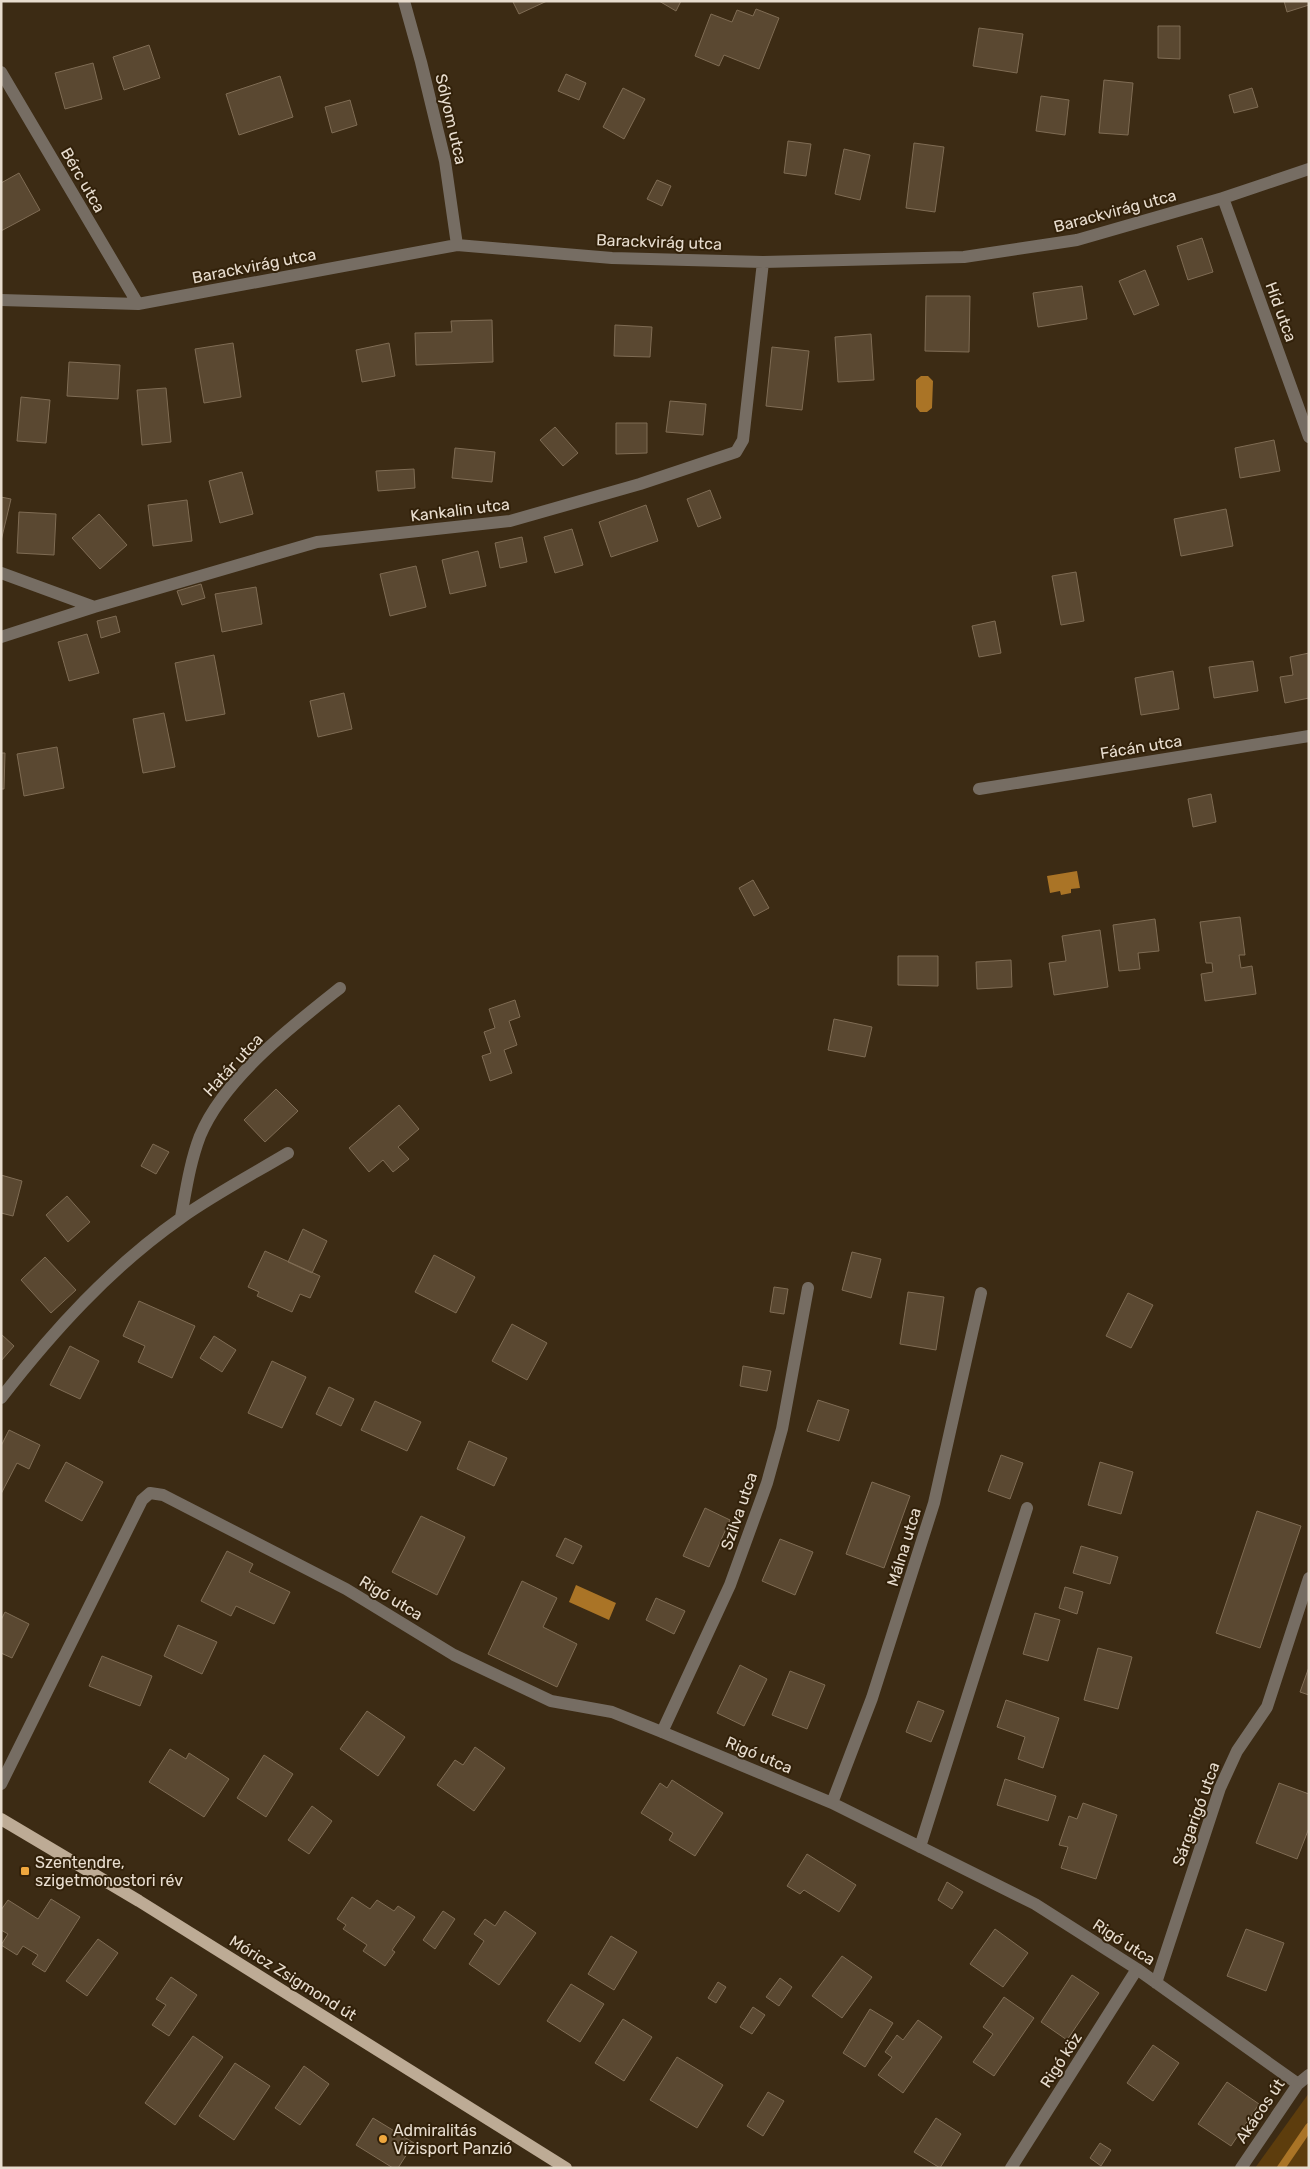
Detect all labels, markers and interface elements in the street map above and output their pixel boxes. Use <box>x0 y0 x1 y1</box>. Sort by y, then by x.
street label: Sólyom utca <box>431 72 471 166</box>
street label: Bérc utca <box>57 144 109 216</box>
street label: Barackvirág utca <box>1052 186 1178 236</box>
street label: Barackvirág utca <box>596 230 722 254</box>
street label: Barackvirág utca <box>190 245 318 287</box>
street label: Híd utca <box>1261 279 1301 345</box>
street label: Kankalin utca <box>409 494 511 526</box>
street label: Fácán utca <box>1099 731 1183 763</box>
street label: Határ utca <box>199 1030 267 1100</box>
street label: Szilva utca <box>717 1470 761 1552</box>
street label: Málna utca <box>883 1505 925 1589</box>
street label: Rigó utca <box>356 1572 426 1624</box>
street label: Rigó utca <box>723 1732 795 1778</box>
street label: Sárgarigó utca <box>1168 1759 1224 1869</box>
place label: Szentendre, szigetmonostori rév <box>35 1853 183 1890</box>
marker: Szentendre, szigetmonostori rév <box>19 1865 31 1877</box>
street label: Rigó utca <box>1089 1915 1159 1969</box>
street label: Móricz Zsigmond út <box>226 1931 360 2025</box>
street label: Rigó köz <box>1036 2029 1086 2091</box>
street label: Akácos út <box>1232 2075 1288 2147</box>
place label: Admiralitás Vízisport Panzió <box>393 2121 512 2158</box>
marker: Admiralitás Vízisport Panzió <box>377 2133 389 2145</box>

